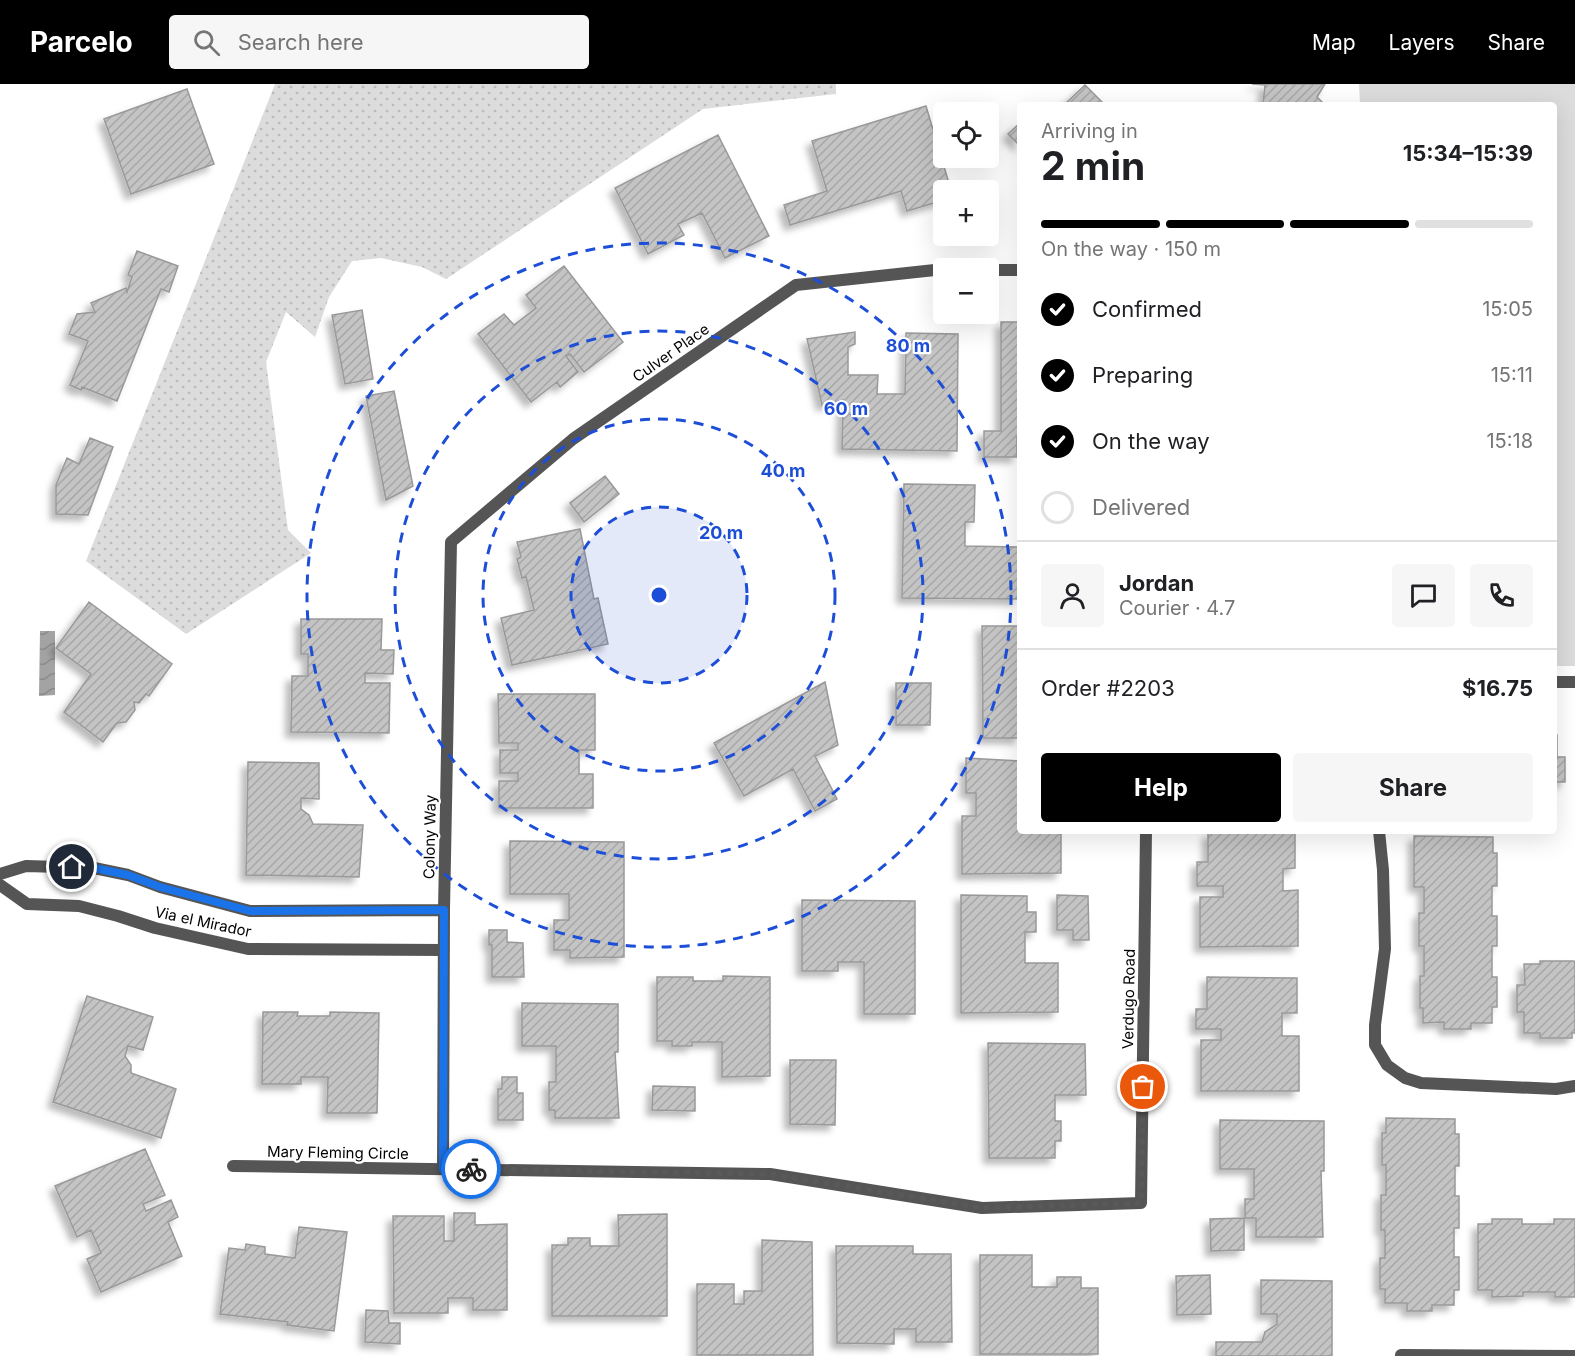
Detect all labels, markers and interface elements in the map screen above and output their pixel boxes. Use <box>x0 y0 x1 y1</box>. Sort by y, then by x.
search box <box>169 15 589 69</box>
text: Parcelo <box>30 25 133 59</box>
icon: search <box>190 26 223 59</box>
text: Search here <box>238 29 363 55</box>
text: Map <box>1312 30 1356 55</box>
text: Layers <box>1389 30 1455 55</box>
text: Share <box>1488 30 1545 55</box>
map controls <box>933 102 999 324</box>
button: locate <box>933 102 999 168</box>
text: Arriving in <box>1041 119 1138 143</box>
text: 15:34–15:39 <box>1403 140 1533 166</box>
text: 2 min <box>1041 142 1145 189</box>
button: + <box>933 180 999 246</box>
text: On the way · 150 m <box>1041 237 1221 261</box>
button: − <box>933 258 999 324</box>
icon: check <box>1041 293 1074 326</box>
text: Confirmed <box>1092 296 1202 322</box>
text: 15:05 <box>1482 297 1533 321</box>
street label: Culver Place <box>629 319 713 386</box>
text: 80 m <box>886 335 930 356</box>
icon: check <box>1041 359 1074 392</box>
text: Preparing <box>1092 362 1193 388</box>
text: 15:11 <box>1491 363 1533 387</box>
text: 60 m <box>824 398 868 419</box>
icon: check <box>1041 425 1074 458</box>
text: On the way <box>1092 428 1210 454</box>
text: 15:18 <box>1486 429 1533 453</box>
text: 40 m <box>761 460 806 481</box>
text: Delivered <box>1092 494 1190 520</box>
text: 20 m <box>699 522 743 543</box>
button: person <box>1041 564 1104 627</box>
button: chat <box>1392 564 1455 627</box>
button: phone <box>1470 564 1533 627</box>
text: Jordan <box>1119 570 1194 596</box>
centre of rings <box>649 585 669 605</box>
text: Courier · 4.7 <box>1119 596 1235 620</box>
text: Order #2203 <box>1041 675 1175 701</box>
text: $16.75 <box>1462 675 1533 701</box>
button: Help <box>1041 753 1281 822</box>
button: Share <box>1293 753 1533 822</box>
street label: Colony Way <box>419 794 440 879</box>
pin <box>46 841 97 892</box>
icon: home <box>55 850 88 883</box>
street label: Via el Mirador <box>153 902 253 941</box>
street label: Verdugo Road <box>1118 949 1139 1049</box>
pin <box>1117 1061 1168 1112</box>
icon: bag <box>1126 1070 1159 1103</box>
courier <box>441 1139 501 1199</box>
street label: Mary Fleming Circle <box>267 1142 409 1163</box>
icon: bike <box>455 1153 488 1186</box>

